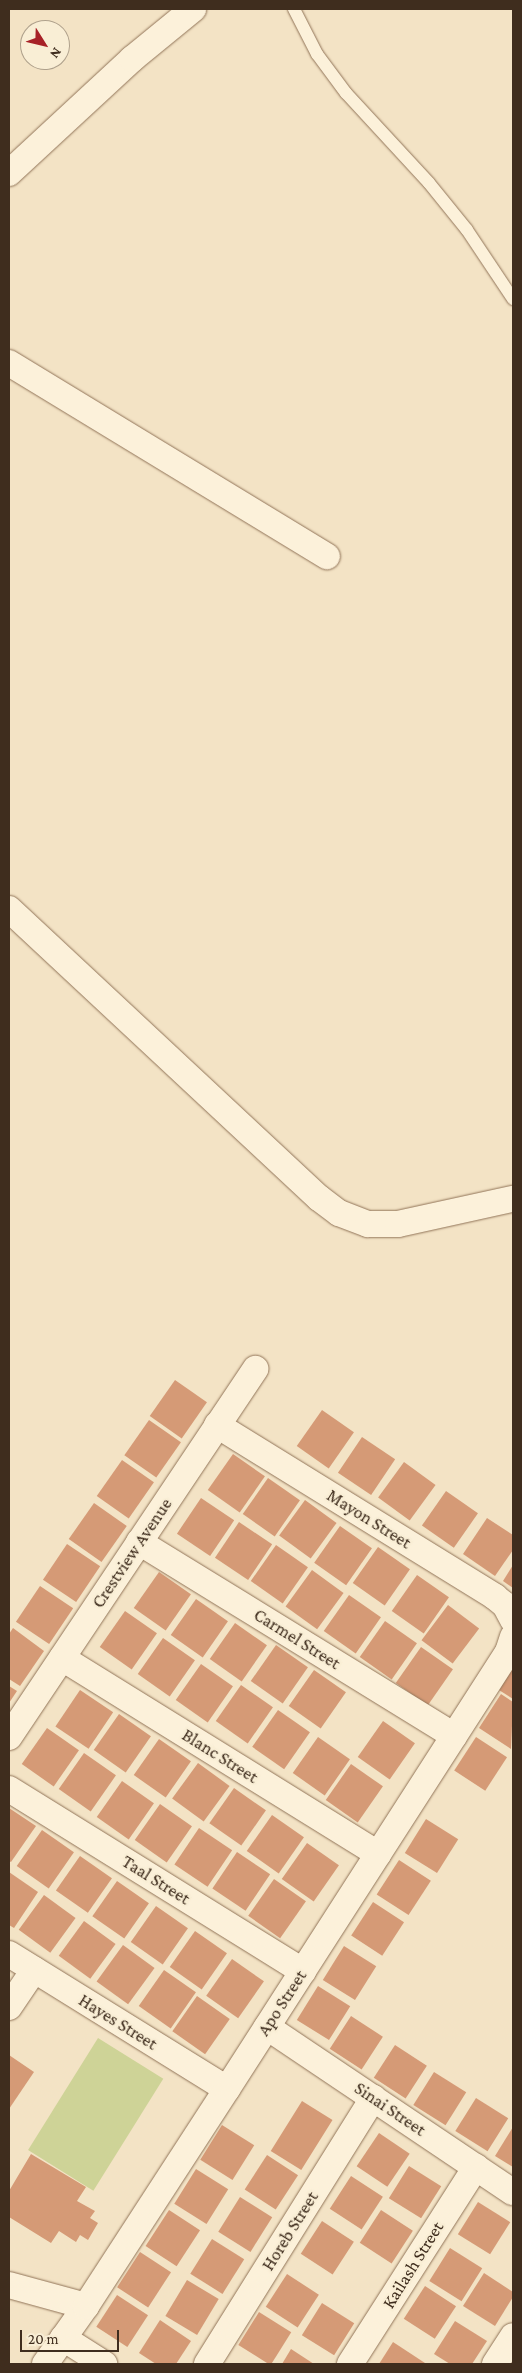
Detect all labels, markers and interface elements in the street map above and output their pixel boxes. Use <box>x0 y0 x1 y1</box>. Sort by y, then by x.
north arrow <box>20 20 70 70</box>
text: N <box>47 45 66 62</box>
street label: Mayon Street <box>323 1485 415 1553</box>
street label: Crestview Avenue <box>87 1494 177 1612</box>
street label: Carmel Street <box>250 1604 344 1674</box>
street label: Blanc Street <box>178 1724 262 1788</box>
street label: Taal Street <box>118 1851 194 1909</box>
street label: Apo Street <box>253 1966 311 2040</box>
street label: Hayes Street <box>75 1989 161 2055</box>
street label: Sinai Street <box>350 2077 430 2141</box>
street label: Horeb Street <box>257 2187 323 2275</box>
street label: Kailash Street <box>378 2217 448 2313</box>
scale bar <box>22 2320 121 2352</box>
text: 20 m <box>28 2331 59 2347</box>

